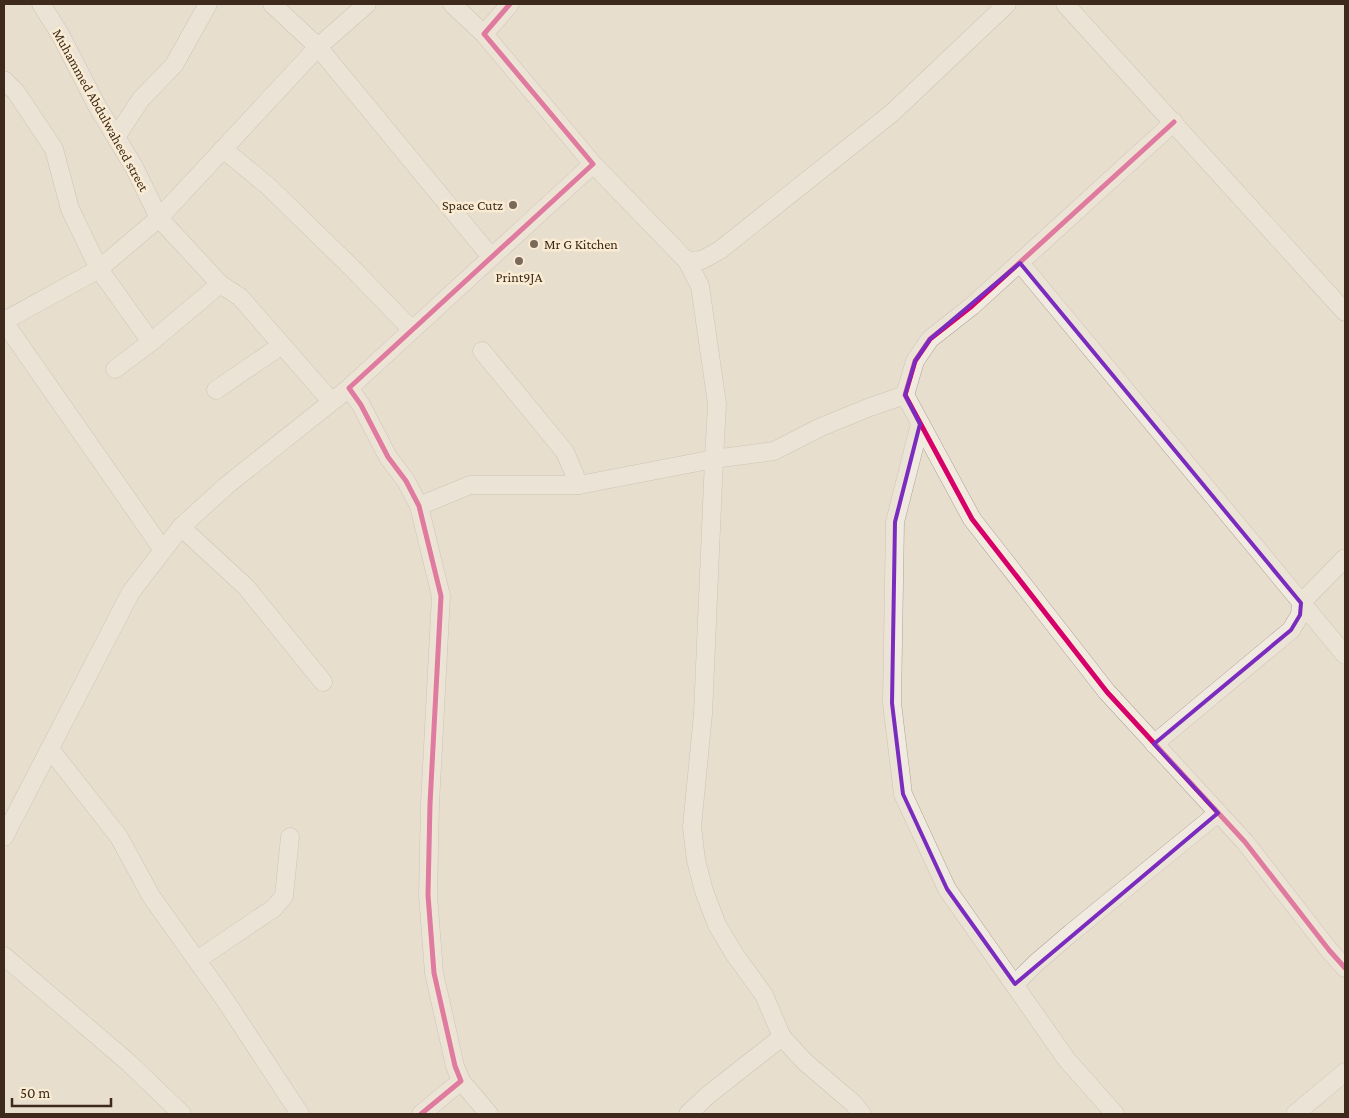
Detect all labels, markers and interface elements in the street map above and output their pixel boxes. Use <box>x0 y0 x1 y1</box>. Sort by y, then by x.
street label: Muhammed Abdulwaheed street <box>50 26 153 194</box>
place label: Space Cutz <box>442 197 503 213</box>
marker: Space Cutz <box>507 199 519 211</box>
place label: Mr G Kitchen <box>544 236 618 252</box>
marker: Mr G Kitchen <box>528 238 540 250</box>
marker: Print9JA <box>513 255 525 267</box>
place label: Print9JA <box>496 269 543 285</box>
scale bar <box>12 1076 111 1108</box>
text: 50 m <box>20 1085 50 1101</box>

